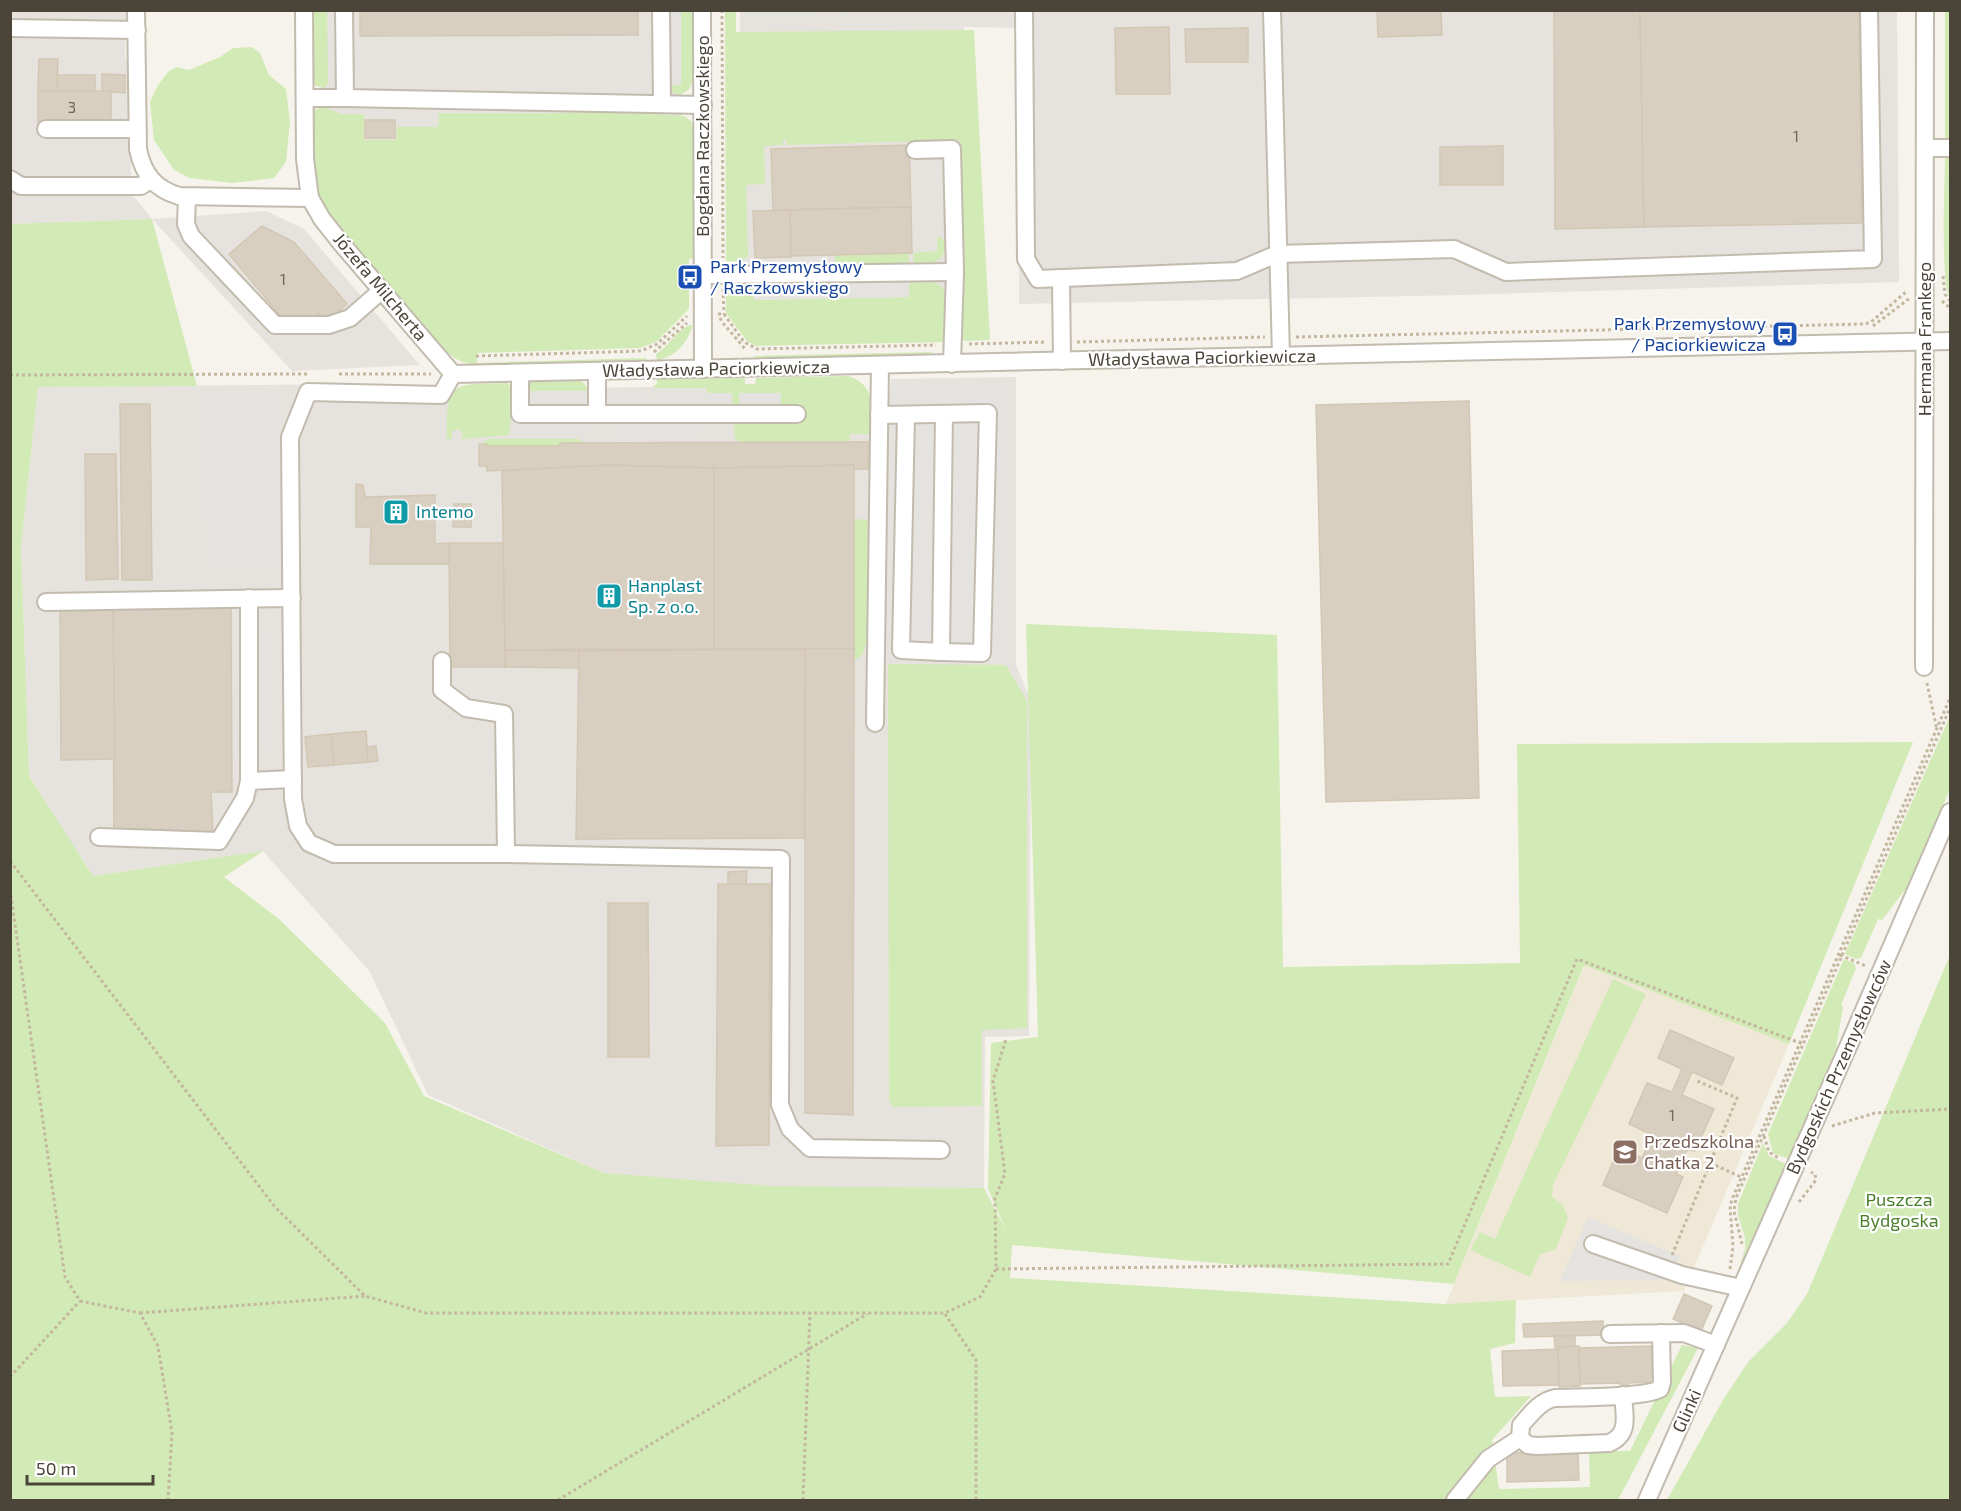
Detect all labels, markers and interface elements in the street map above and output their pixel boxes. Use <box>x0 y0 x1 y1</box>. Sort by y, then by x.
street label: Bogdana Raczkowskiego <box>691 35 713 237</box>
house number: 3 <box>68 98 76 116</box>
house number: 1 <box>1793 127 1799 145</box>
street label: Józefa Milcherta <box>329 228 432 345</box>
place label: Park Przemysłowy / Raczkowskiego <box>710 255 863 298</box>
bus stop icon: Park Przemysłowy / Raczkowskiego <box>675 262 705 292</box>
street label: Hermana Frankego <box>1913 262 1935 416</box>
house number: 1 <box>280 270 286 288</box>
place label: Park Przemysłowy / Paciorkiewicza <box>1614 312 1766 355</box>
bus stop icon: Park Przemysłowy / Paciorkiewicza <box>1770 319 1800 349</box>
street label: Władysława Paciorkiewicza <box>1088 344 1316 370</box>
street label: Władysława Paciorkiewicza <box>602 355 830 381</box>
building icon: Intemo <box>381 497 411 527</box>
place label: Intemo <box>416 500 474 522</box>
place label: Hanplast Sp. z o.o. <box>628 574 702 617</box>
building icon: Hanplast Sp. z o.o. <box>594 581 624 611</box>
street label: Bydgoskich Przemysłowców <box>1781 956 1896 1177</box>
house number: 1 <box>1669 1106 1675 1124</box>
place label: Przedszkolna Chatka 2 <box>1644 1130 1754 1173</box>
school or university icon: Przedszkolna Chatka 2 <box>1610 1137 1640 1167</box>
park label: Puszcza Bydgoska <box>1859 1188 1939 1231</box>
street label: Glinki <box>1667 1385 1705 1436</box>
scale bar <box>27 1448 153 1486</box>
text: 50 m <box>36 1457 76 1479</box>

